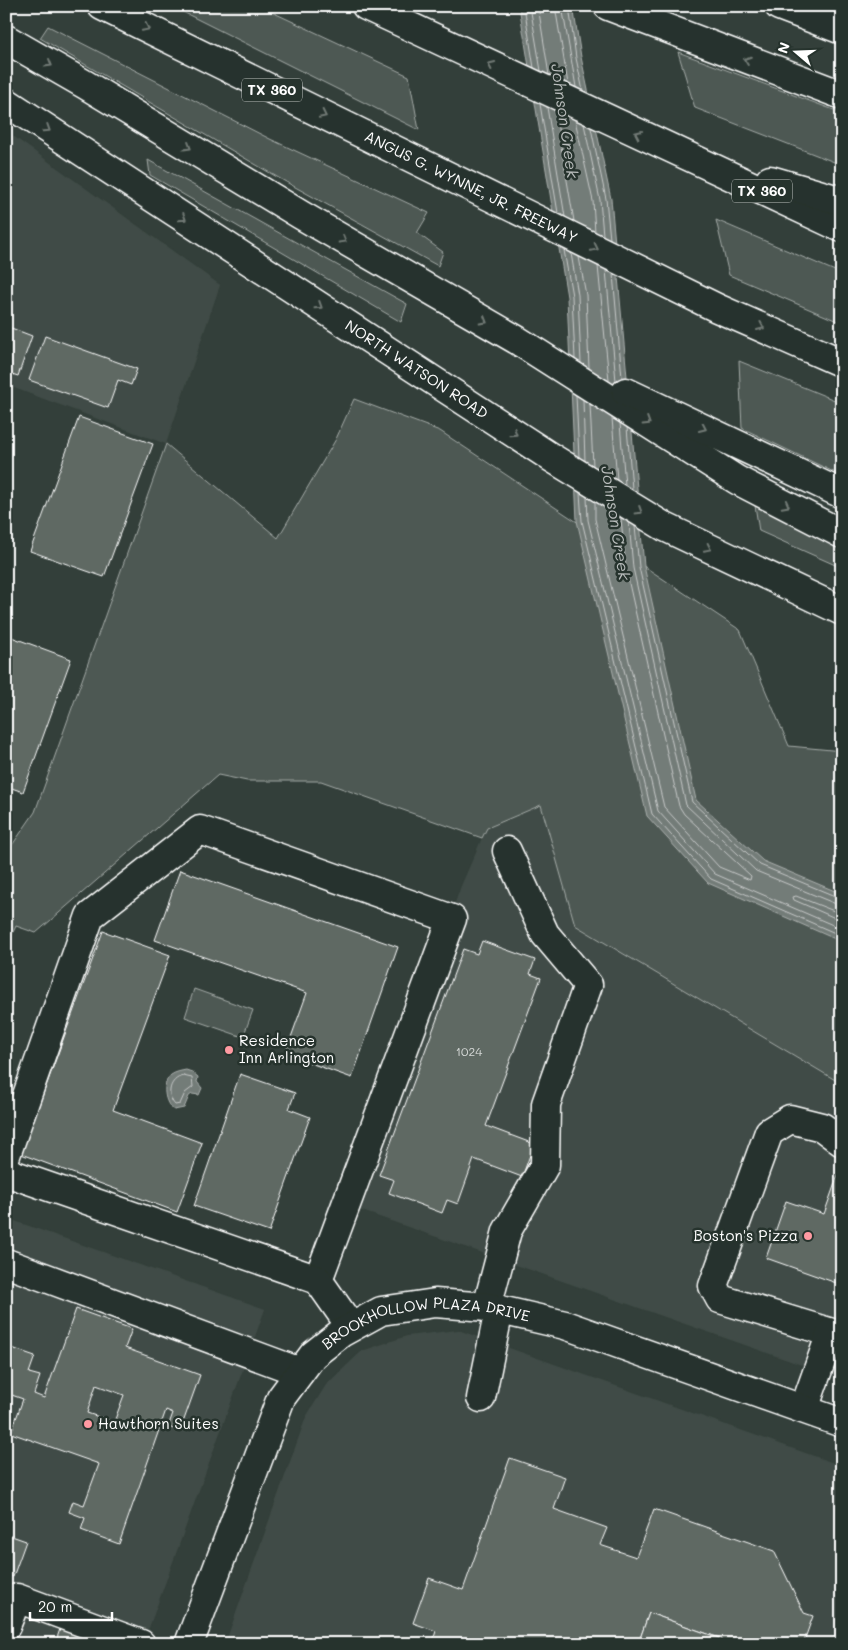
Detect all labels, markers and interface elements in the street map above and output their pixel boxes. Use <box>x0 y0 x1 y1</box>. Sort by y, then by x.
one-way arrow <box>141 22 150 32</box>
north arrow <box>770 28 820 78</box>
text: N <box>773 39 794 56</box>
one-way arrow <box>743 56 752 66</box>
one-way arrow <box>43 57 52 67</box>
one-way arrow <box>487 61 496 71</box>
water label: Johnson Creek <box>547 62 584 180</box>
road number: TX 360 <box>242 78 302 102</box>
one-way arrow <box>318 109 327 119</box>
one-way arrow <box>42 123 51 132</box>
street label: ANGUS G. WYNNE, JR. FREEWAY <box>361 125 581 247</box>
one-way arrow <box>634 129 643 140</box>
one-way arrow <box>183 140 192 150</box>
road number: TX 360 <box>732 180 792 202</box>
one-way arrow <box>177 212 187 221</box>
one-way arrow <box>338 233 347 243</box>
one-way arrow <box>590 242 599 252</box>
one-way arrow <box>314 300 323 310</box>
street label: NORTH WATSON ROAD <box>342 315 492 423</box>
one-way arrow <box>479 315 488 325</box>
one-way arrow <box>756 321 765 332</box>
one-way arrow <box>641 416 650 425</box>
one-way arrow <box>698 422 707 432</box>
one-way arrow <box>509 427 518 436</box>
water label: Johnson Creek <box>597 464 636 582</box>
one-way arrow <box>781 499 790 509</box>
one-way arrow <box>633 504 642 514</box>
one-way arrow <box>703 542 712 552</box>
place label: Residence Inn Arlington <box>239 1030 334 1067</box>
house number: 1024 <box>456 1043 482 1059</box>
marker: Residence Inn Arlington <box>223 1044 235 1056</box>
place label: Boston's Pizza <box>694 1225 798 1245</box>
marker: Boston's Pizza <box>802 1230 814 1242</box>
street label: BROOKHOLLOW PLAZA DRIVE <box>317 1292 532 1353</box>
place label: Hawthorn Suites <box>98 1413 219 1433</box>
marker: Hawthorn Suites <box>82 1418 94 1430</box>
scale bar <box>30 1590 112 1622</box>
text: 20 m <box>38 1596 72 1616</box>

